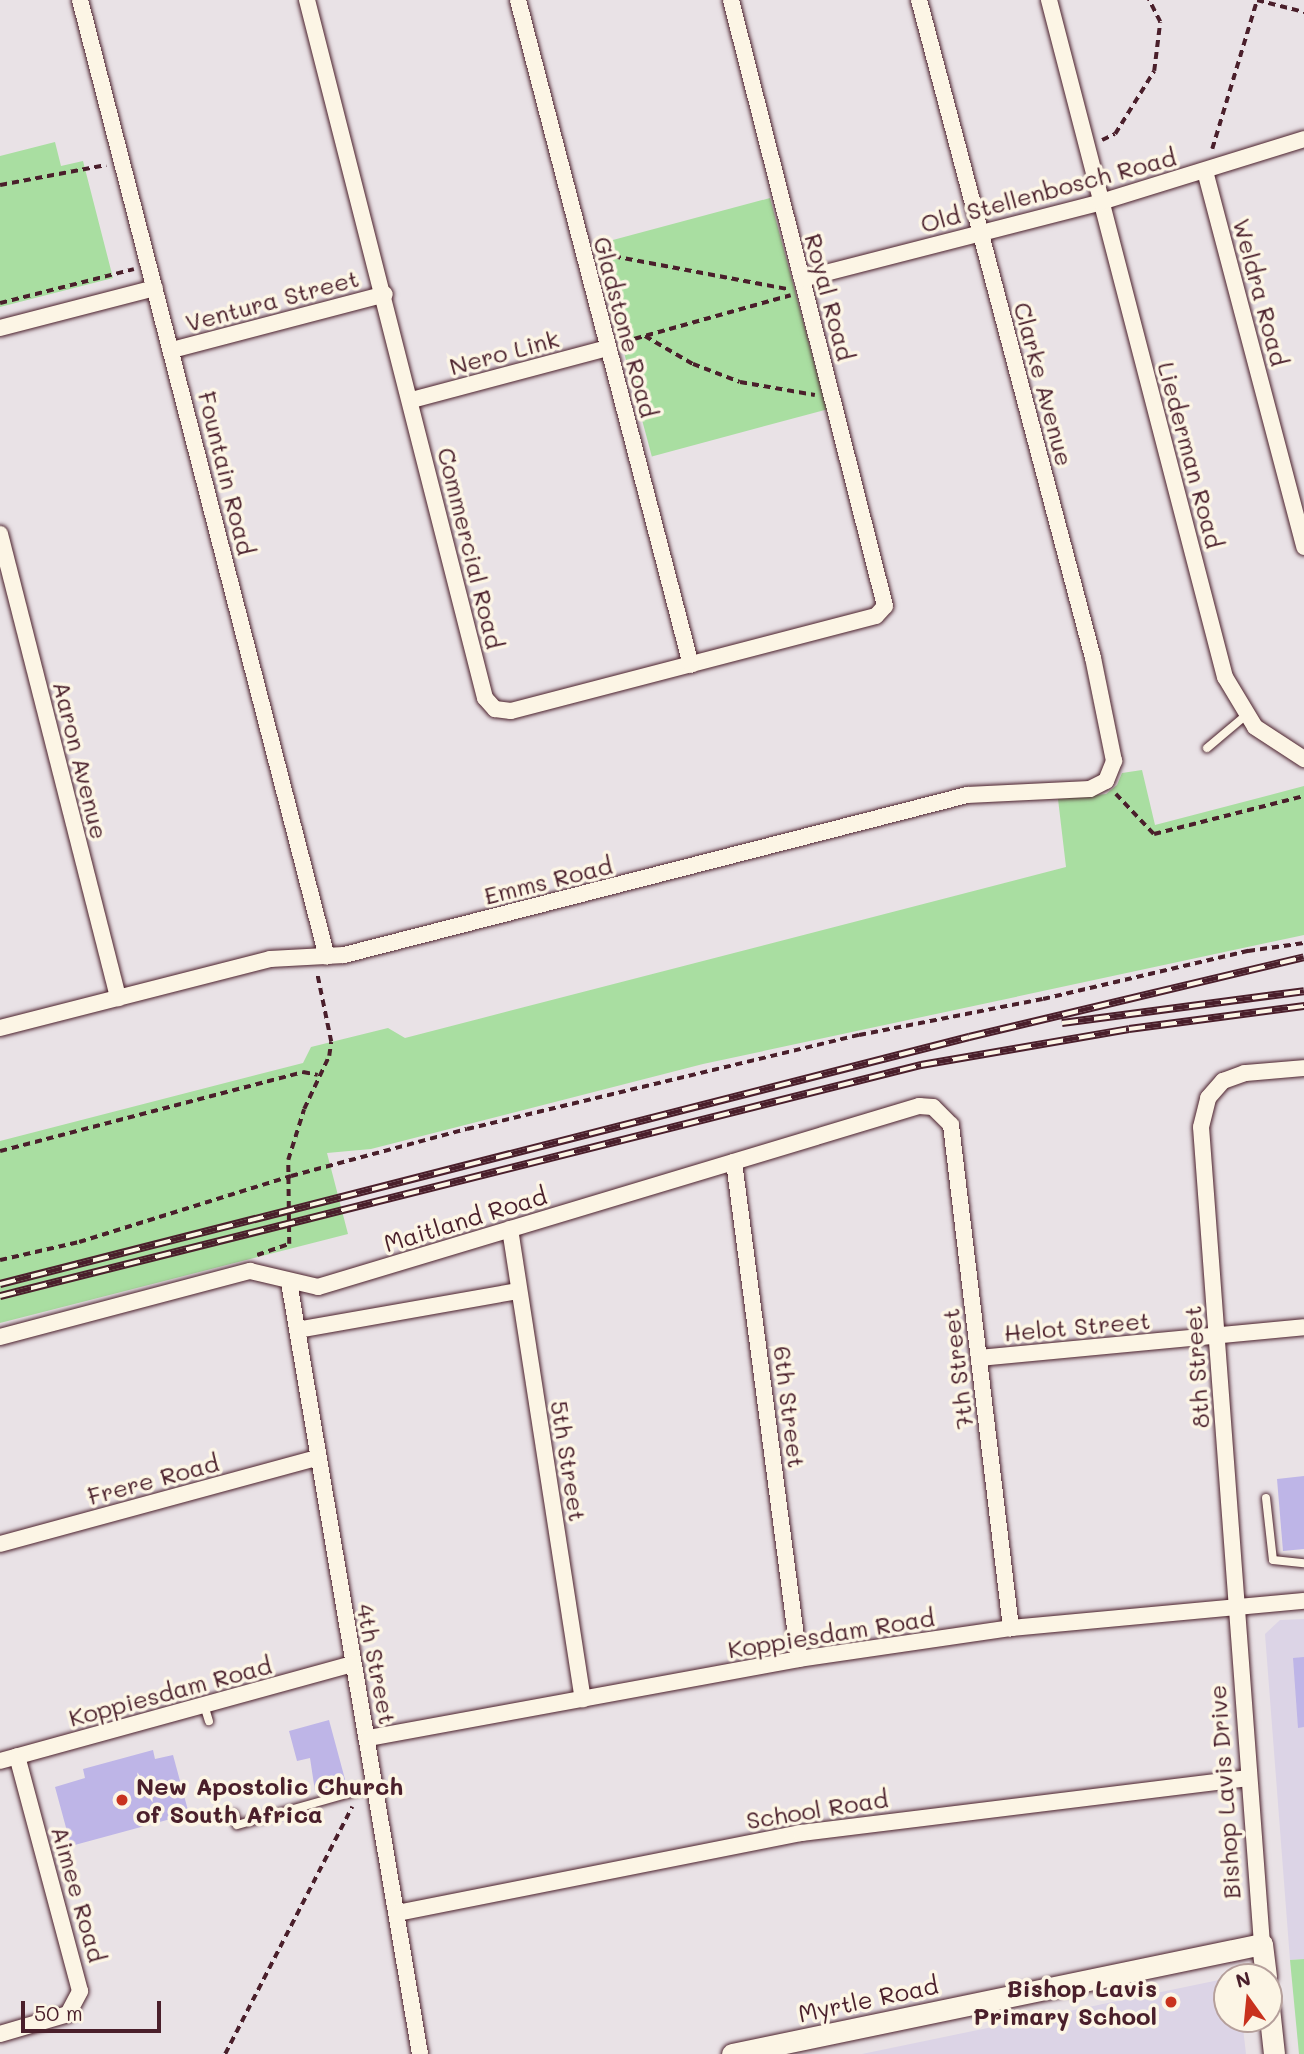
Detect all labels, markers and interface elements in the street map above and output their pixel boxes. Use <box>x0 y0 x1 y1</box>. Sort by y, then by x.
street label: Old Stellenbosch Road <box>917 142 1179 238</box>
street label: Weldra Road <box>1227 215 1295 369</box>
street label: Royal Road <box>799 230 861 364</box>
street label: Gladstone Road <box>588 233 664 421</box>
street label: Ventura Street <box>182 263 362 337</box>
street label: Clarke Avenue <box>1008 299 1080 469</box>
street label: Nero Link <box>446 324 562 380</box>
street label: Liederman Road <box>1152 359 1230 551</box>
street label: Fountain Road <box>193 388 261 558</box>
street label: Commercial Road <box>432 444 510 652</box>
street label: Aaron Avenue <box>47 678 115 842</box>
street label: Emms Road <box>481 850 615 910</box>
street label: Maitland Road <box>380 1181 550 1257</box>
street label: Helot Street <box>1003 1305 1151 1347</box>
street label: 8th Street <box>1177 1305 1215 1429</box>
street label: 7th Street <box>935 1307 979 1431</box>
street label: 6th Street <box>768 1344 812 1470</box>
street label: 5th Street <box>545 1398 593 1524</box>
street label: Frere Road <box>84 1448 222 1510</box>
street label: 4th Street <box>351 1601 403 1727</box>
street label: Koppiesdam Road <box>726 1602 936 1664</box>
street label: Koppiesdam Road <box>65 1650 275 1732</box>
street label: Bishop Lavis Drive <box>1202 1684 1246 1900</box>
place label: New Apostolic Church of South Africa <box>136 1772 403 1828</box>
street label: School Road <box>744 1784 890 1834</box>
marker: New Apostolic Church of South Africa <box>114 1792 130 1808</box>
street label: Aimee Road <box>46 1823 112 1965</box>
north arrow <box>1213 1963 1283 2033</box>
text: N <box>1233 1965 1253 1993</box>
street label: Myrtle Road <box>795 1970 941 2028</box>
place label: Bishop Lavis Primary School <box>973 1974 1157 2030</box>
scale bar <box>24 1988 164 2032</box>
marker: Bishop Lavis Primary School <box>1163 1994 1179 2010</box>
text: 50 m <box>34 1999 83 2026</box>

